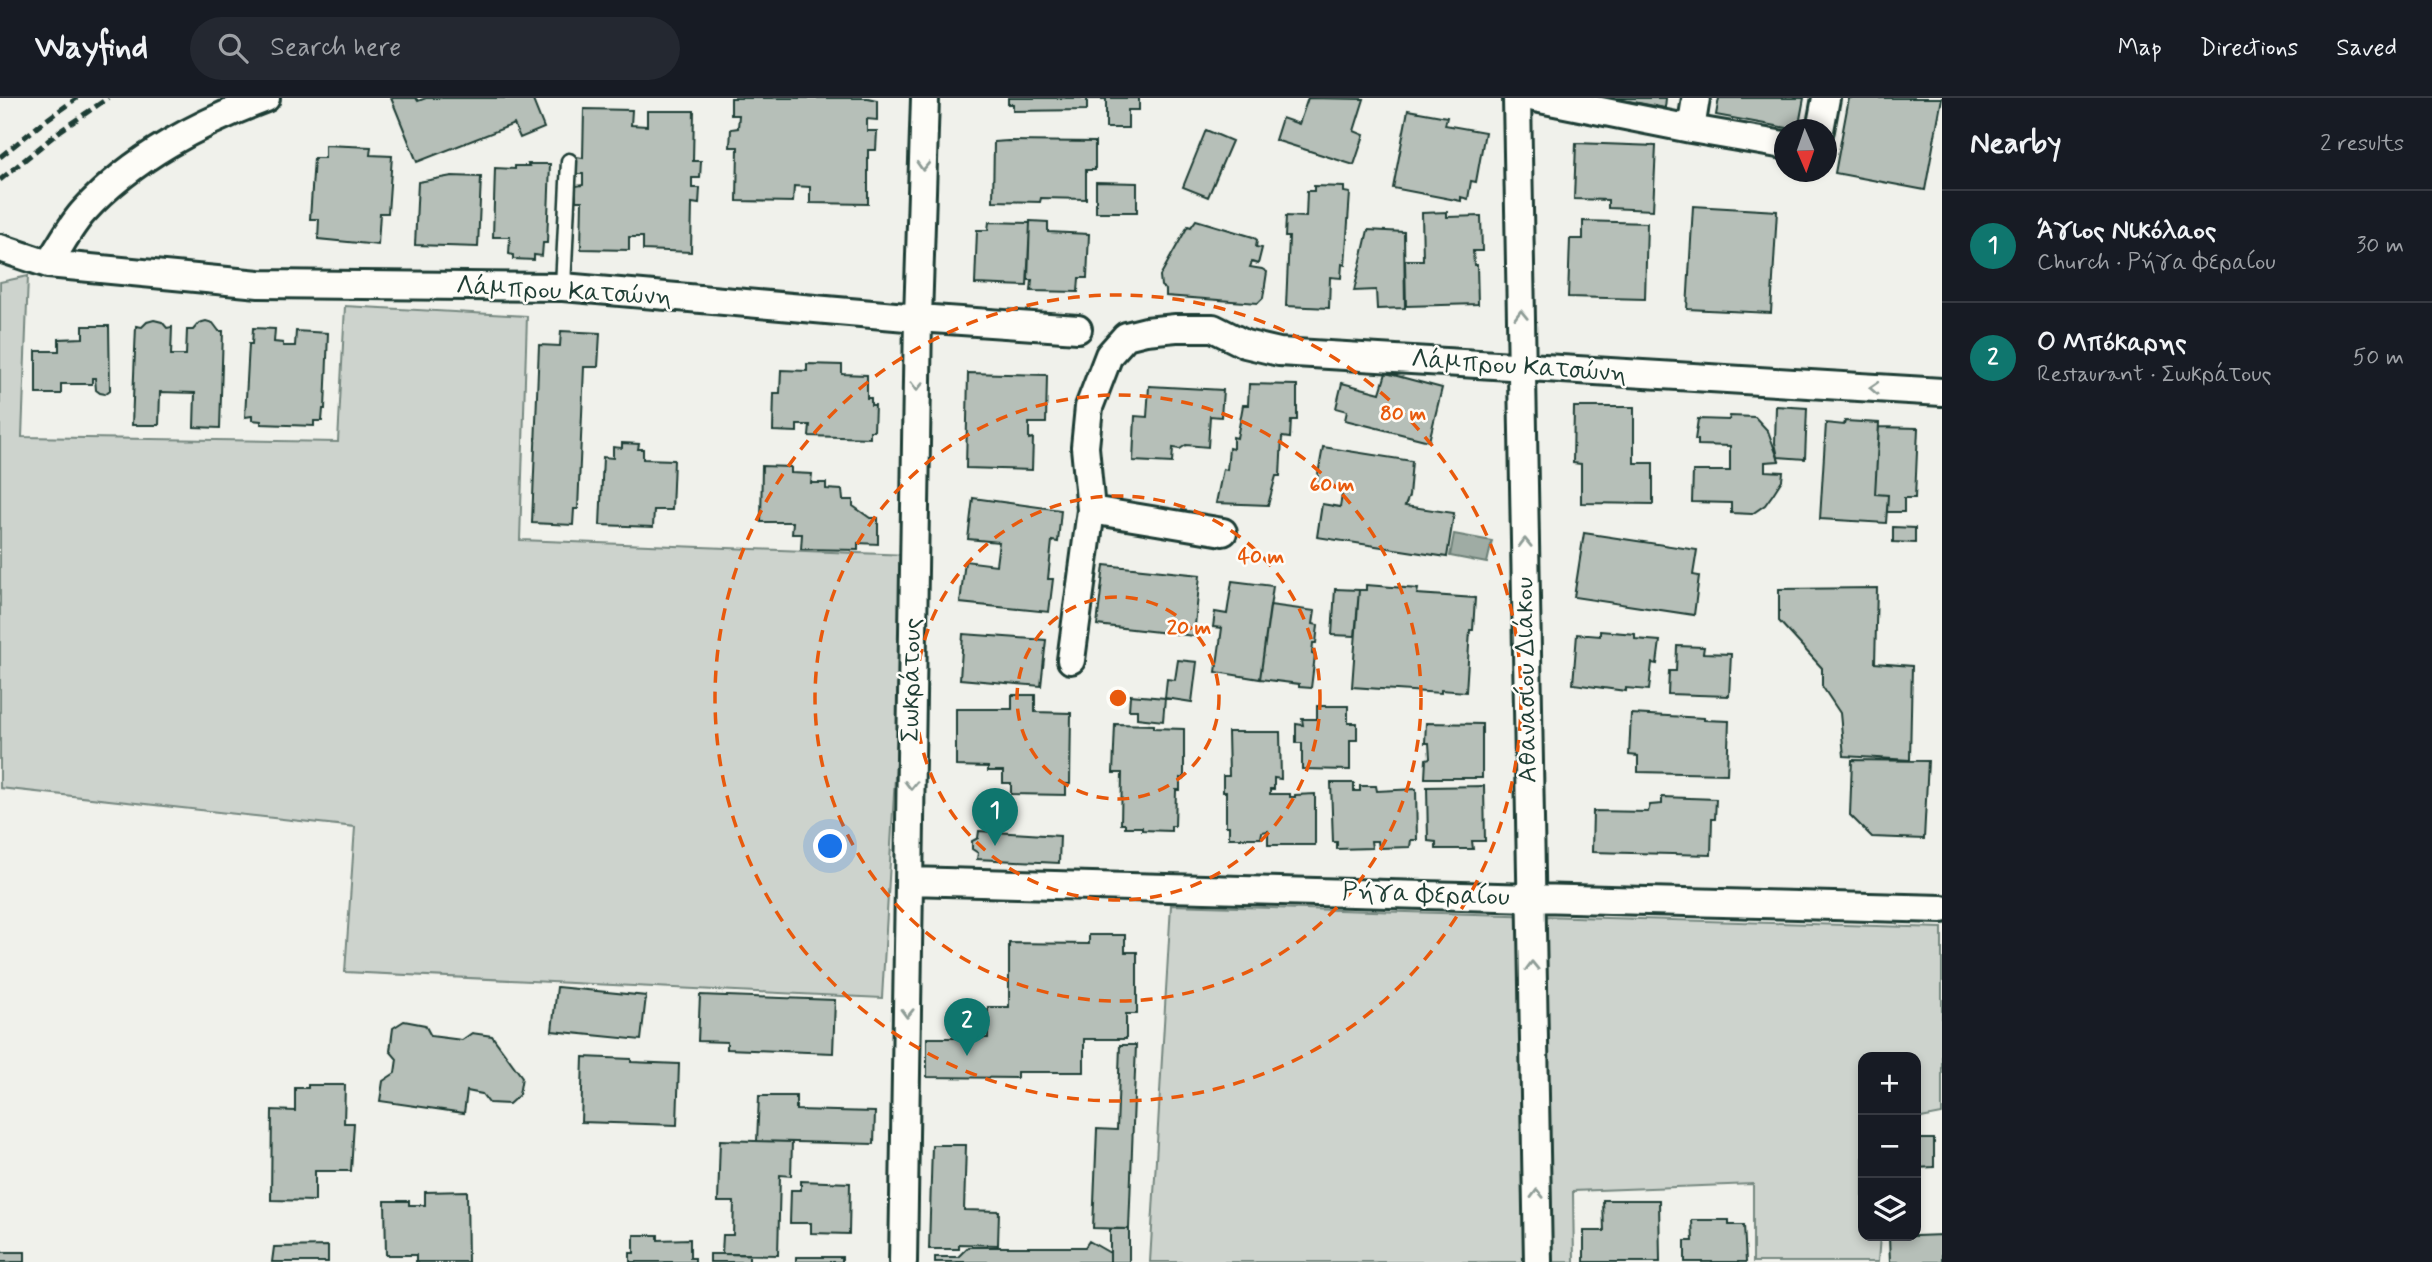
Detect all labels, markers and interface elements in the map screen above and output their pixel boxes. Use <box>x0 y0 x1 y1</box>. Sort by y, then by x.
search box <box>190 17 680 80</box>
text: Wayfind <box>35 26 148 70</box>
icon: search <box>214 29 252 67</box>
text: Search here <box>270 31 401 65</box>
text: Map <box>2118 33 2162 64</box>
text: Directions <box>2200 33 2298 64</box>
text: Saved <box>2336 33 2397 64</box>
north arrow <box>1774 119 1837 182</box>
text: Nearby <box>1970 124 2061 163</box>
text: 2 results <box>2320 129 2404 159</box>
one-way arrow <box>915 161 930 172</box>
text: Άγιος Νικόλαος <box>2037 214 2216 248</box>
text: 1 <box>1988 231 1998 261</box>
text: 30 m <box>2356 231 2404 261</box>
text: Church · Ρήγα Φεραίου <box>2037 248 2276 278</box>
street label: Λάμπρου Κατσώνη <box>455 269 673 315</box>
one-way arrow <box>1513 310 1529 320</box>
text: Ο Μπόκαρης <box>2037 326 2187 360</box>
street label: Λάμπρου Κατσώνη <box>1410 343 1628 391</box>
text: 2 <box>1987 343 1999 373</box>
text: 50 m <box>2353 343 2404 373</box>
text: Restaurant · Σωκράτους <box>2037 360 2272 390</box>
one-way arrow <box>1868 381 1879 396</box>
one-way arrow <box>909 382 925 392</box>
text: 80 m <box>1380 400 1426 428</box>
text: 60 m <box>1309 471 1355 499</box>
one-way arrow <box>1517 537 1532 548</box>
text: 40 m <box>1238 543 1285 571</box>
street label: Αθανασίου Διάκου <box>1508 577 1546 783</box>
text: 20 m <box>1167 614 1212 642</box>
street label: Σωκράτους <box>894 617 930 743</box>
centre of rings <box>1106 686 1130 710</box>
one-way arrow <box>903 780 918 791</box>
pin: 1 <box>972 788 1018 846</box>
your location <box>813 829 847 863</box>
street label: Ρήγα Φεραίου <box>1342 875 1510 915</box>
one-way arrow <box>1524 961 1540 971</box>
pin: 2 <box>944 998 990 1056</box>
one-way arrow <box>899 1008 915 1019</box>
map controls <box>1858 1052 1921 1241</box>
button: + <box>1858 1052 1921 1115</box>
button: − <box>1858 1115 1921 1178</box>
button: layers <box>1858 1178 1921 1241</box>
one-way arrow <box>1529 1188 1544 1199</box>

